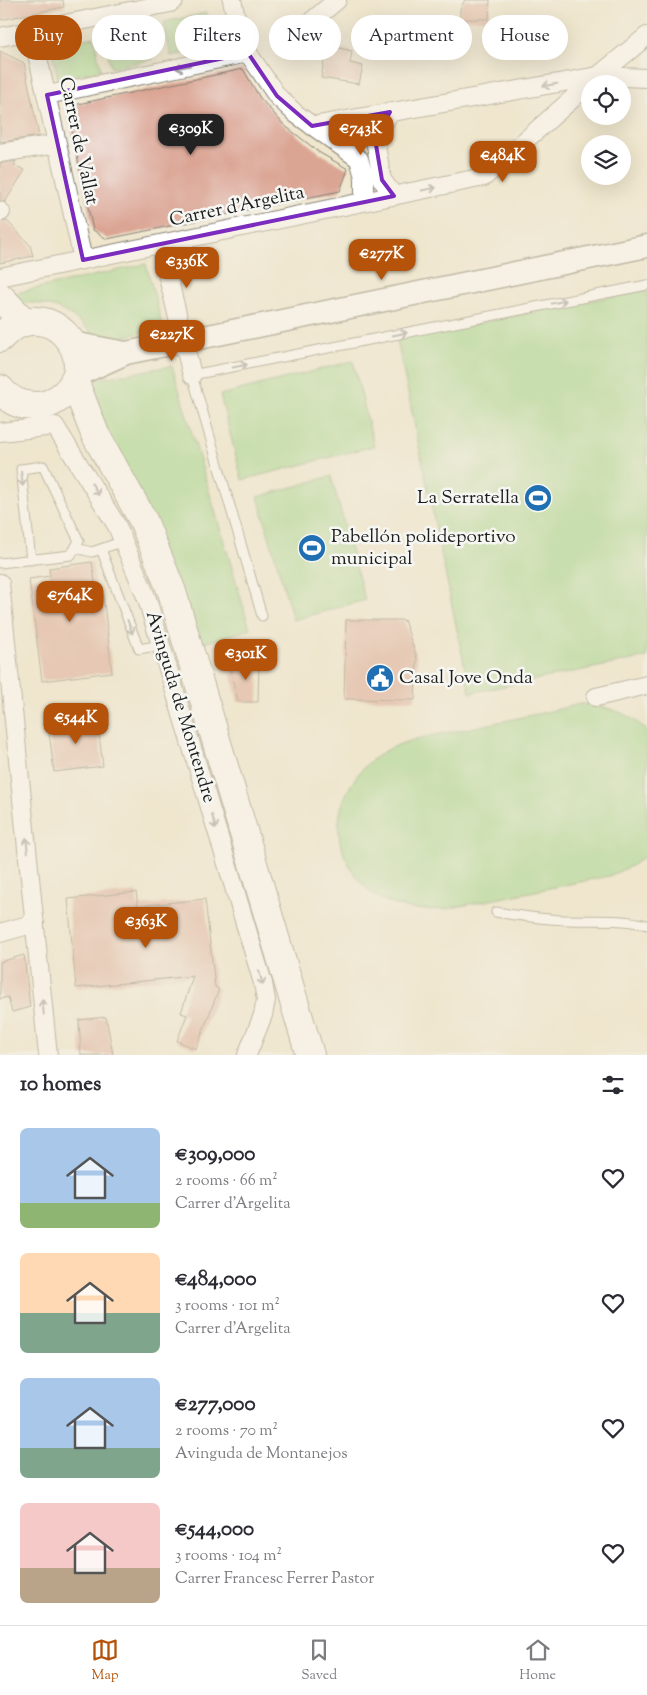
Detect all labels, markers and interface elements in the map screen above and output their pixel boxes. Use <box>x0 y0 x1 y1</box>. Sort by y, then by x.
chip: Buy <box>15 15 82 60</box>
chip: Rent <box>92 15 165 60</box>
chip: Filters <box>175 15 259 60</box>
chip: New <box>269 15 341 60</box>
chip: Apartment <box>351 15 472 60</box>
chip: House <box>482 15 568 60</box>
one-way arrow <box>176 63 192 72</box>
street label: Carrer de Vallat <box>51 75 105 208</box>
map controls <box>581 75 631 185</box>
button: locate <box>581 75 631 125</box>
one-way arrow <box>542 80 558 90</box>
pin: €309K <box>156 114 226 156</box>
pin: €743K <box>326 114 396 156</box>
text: €309K <box>169 118 213 141</box>
text: €743K <box>340 118 382 141</box>
button: layers <box>581 135 631 185</box>
pin: €484K <box>468 140 538 183</box>
text: €484K <box>481 145 525 168</box>
street label: Carrer d'Argelita <box>167 179 307 234</box>
one-way arrow <box>420 184 436 193</box>
pin: €277K <box>347 238 417 281</box>
text: €277K <box>360 243 404 266</box>
pin: €336K <box>152 246 222 289</box>
text: €336K <box>166 251 208 274</box>
one-way arrow <box>551 297 567 307</box>
pin: €227K <box>137 320 207 362</box>
text: €227K <box>150 324 194 347</box>
one-way arrow <box>391 329 407 338</box>
one-way arrow <box>232 360 248 370</box>
one-way arrow <box>17 471 27 487</box>
one-way arrow <box>90 482 100 496</box>
sports icon: La Serratella <box>523 483 553 513</box>
place label: La Serratella <box>417 485 519 512</box>
place label: Pabellón polideportivo municipal <box>331 524 516 573</box>
sports icon: Pabellón polideportivo municipal <box>297 533 327 563</box>
pin: €764K <box>35 580 105 623</box>
text: €764K <box>47 585 93 608</box>
street label: Avinguda de Montendre <box>138 608 222 806</box>
one-way arrow <box>126 619 136 634</box>
pin: €301K <box>211 638 281 681</box>
text: €301K <box>225 643 267 666</box>
public building icon: Casal Jove Onda <box>365 663 395 693</box>
place label: Casal Jove Onda <box>399 665 533 692</box>
pin: €544K <box>41 702 111 745</box>
text: €544K <box>54 707 98 730</box>
one-way arrow <box>210 814 220 830</box>
one-way arrow <box>22 837 32 853</box>
pin: €363K <box>111 906 181 949</box>
text: €363K <box>125 911 167 934</box>
one-way arrow <box>257 970 266 986</box>
one-way arrow <box>39 999 48 1015</box>
text: 10 homes <box>20 1070 101 1100</box>
icon: filters <box>599 1071 627 1099</box>
text: €309,000 <box>175 1140 255 1170</box>
icon: home <box>60 1148 120 1208</box>
icon: heart <box>599 1164 627 1192</box>
text: 2 rooms · 66 m² <box>175 1170 278 1193</box>
text: Carrer d'Argelita <box>175 1193 291 1216</box>
text: €484,000 <box>175 1265 257 1295</box>
icon: home <box>60 1273 120 1333</box>
icon: heart <box>599 1289 627 1317</box>
text: 3 rooms · 101 m² <box>175 1295 280 1318</box>
text: Carrer d'Argelita <box>175 1318 291 1341</box>
text: €277,000 <box>175 1390 256 1420</box>
icon: home <box>60 1398 120 1458</box>
icon: heart <box>599 1414 627 1442</box>
text: 2 rooms · 70 m² <box>175 1420 278 1443</box>
text: Avinguda de Montanejos <box>175 1443 347 1466</box>
text: €544,000 <box>175 1515 254 1545</box>
icon: home <box>60 1523 120 1583</box>
icon: heart <box>599 1539 627 1567</box>
text: 3 rooms · 104 m² <box>175 1545 282 1568</box>
text: Carrer Francesc Ferrer Pastor <box>175 1568 374 1591</box>
tab: Map <box>91 1636 119 1686</box>
tab: Saved <box>301 1636 337 1686</box>
tab: Home <box>519 1636 556 1686</box>

